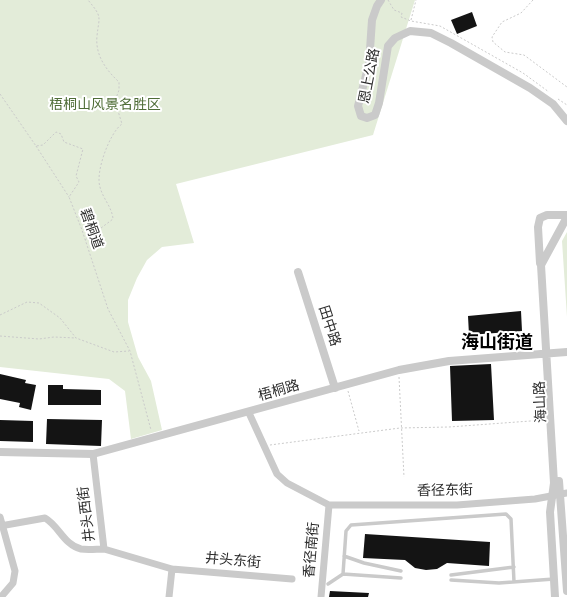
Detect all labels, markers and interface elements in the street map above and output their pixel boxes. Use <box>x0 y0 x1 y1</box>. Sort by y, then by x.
street label: 恩上公路 <box>356 47 384 105</box>
park label: 梧桐山风景名胜区 <box>49 97 161 113</box>
street label: 碧桐道 <box>76 206 106 252</box>
street label: 田中路 <box>315 303 343 349</box>
district label: 海山街道 <box>461 332 533 354</box>
street label: 梧桐路 <box>256 377 302 405</box>
street label: 海山路 <box>532 381 550 423</box>
street label: 香径东街 <box>417 482 473 500</box>
street label: 井头西街 <box>75 485 99 543</box>
street label: 香径南街 <box>301 521 323 579</box>
street label: 井头东街 <box>204 550 262 572</box>

